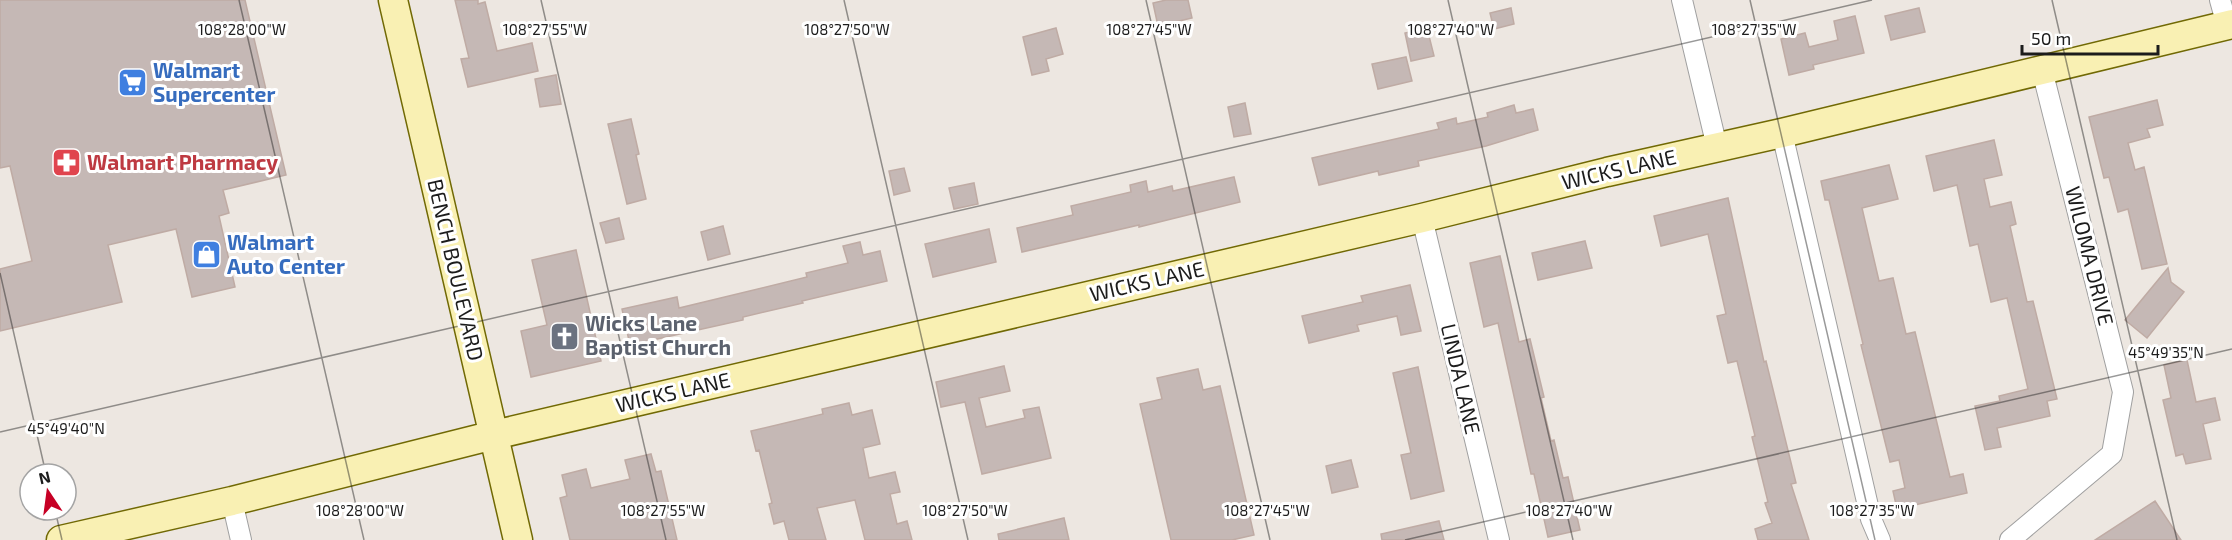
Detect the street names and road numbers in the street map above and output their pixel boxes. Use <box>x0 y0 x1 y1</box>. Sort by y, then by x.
street label: WICKS LANE <box>1559 143 1678 194</box>
street label: BENCH BOULEVARD <box>423 176 490 363</box>
street label: WILOMA DRIVE <box>2061 183 2120 328</box>
street label: WICKS LANE <box>1087 255 1206 306</box>
street label: LINDA LANE <box>1437 321 1486 436</box>
street label: WICKS LANE <box>613 366 732 417</box>

